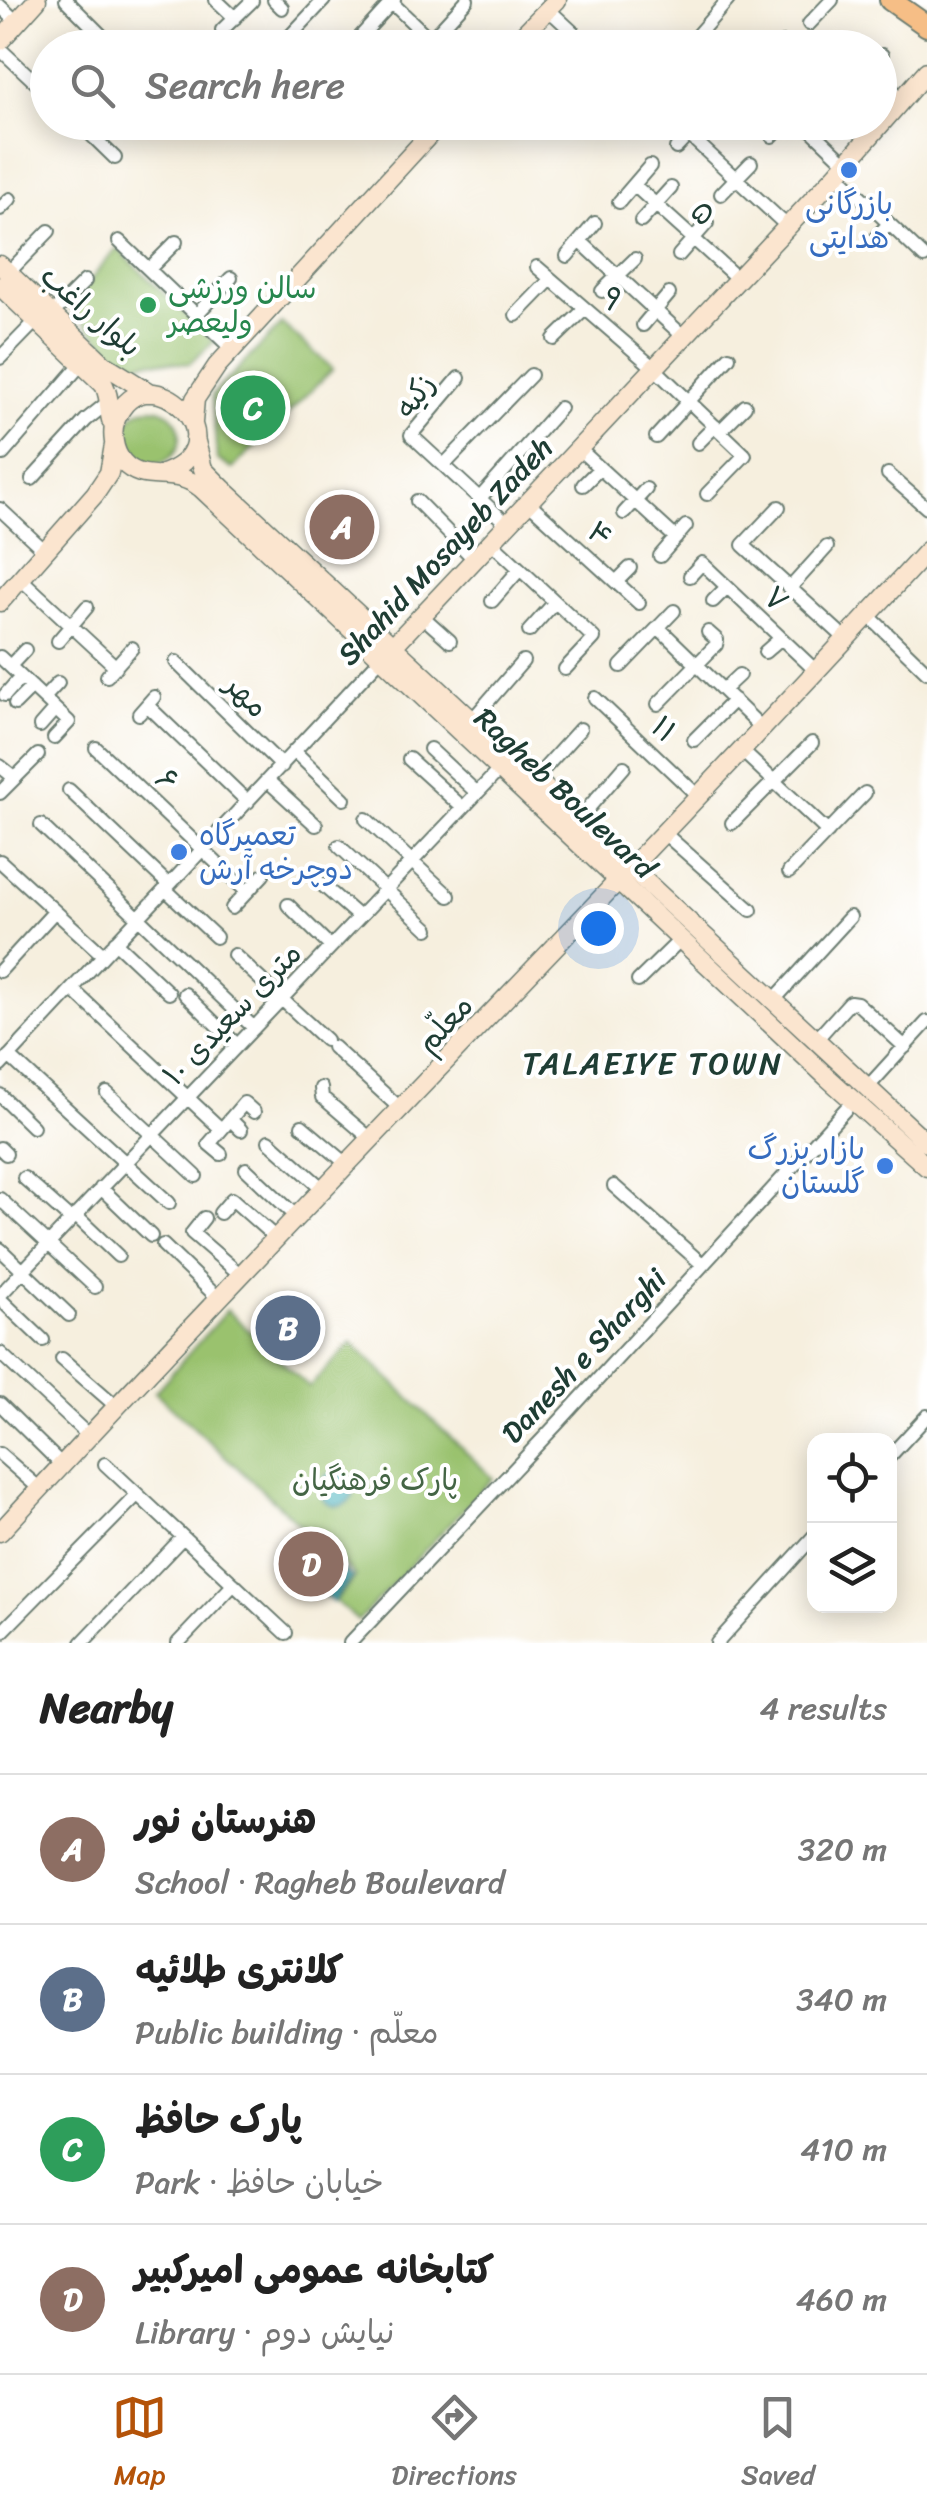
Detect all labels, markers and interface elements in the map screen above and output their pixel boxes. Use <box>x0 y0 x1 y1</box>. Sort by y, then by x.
search box <box>30 30 897 140</box>
text: Search here <box>145 52 345 119</box>
icon: search <box>65 58 120 113</box>
marker: بازرگانی هدایتی <box>838 159 860 181</box>
place label: بازرگانی هدایتی <box>805 177 893 265</box>
street label: ۵ <box>677 186 729 240</box>
street label: بلوار راغب <box>27 251 155 371</box>
place label: سالن ورزشی ولیعصر <box>165 261 317 349</box>
street label: ۹ <box>587 272 637 326</box>
marker: سالن ورزشی ولیعصر <box>137 294 159 316</box>
street label: زکیه <box>380 362 450 430</box>
pin: C <box>220 370 286 446</box>
street label: Shahid Mosayeb Zadeh <box>323 423 567 679</box>
pin: A <box>310 490 374 564</box>
street label: ۴ <box>574 506 626 562</box>
street label: ۷ <box>750 572 802 626</box>
street label: مهر <box>210 659 282 731</box>
street label: Ragheb Boulevard <box>461 693 671 894</box>
street label: ۱۱ <box>638 702 690 756</box>
street label: ۶ <box>142 754 192 806</box>
place label: تعمیرگاه دوچرخه آرش <box>199 808 353 896</box>
marker: تعمیرگاه دوچرخه آرش <box>168 841 190 863</box>
your location <box>573 903 624 954</box>
street label: ۱۰ متری سعیدی <box>149 929 315 1099</box>
street label: معلّم <box>403 982 487 1066</box>
district label: TALAEIYE TOWN <box>522 1035 784 1092</box>
place label: بازار بزرگ گلستان <box>747 1122 865 1210</box>
marker: بازار بزرگ گلستان <box>874 1155 896 1177</box>
street label: Danesh e Sharghi <box>487 1254 682 1457</box>
pin: B <box>256 1290 320 1366</box>
map controls <box>807 1433 897 1613</box>
button: locate <box>807 1433 897 1523</box>
park label: پارک فرهنگیان <box>292 1453 458 1507</box>
button: layers <box>807 1523 897 1613</box>
pin: D <box>278 1526 344 1602</box>
text: Nearby <box>40 1671 173 1745</box>
text: 4 results <box>759 1680 887 1737</box>
text: هنرستان نور <box>135 1787 316 1854</box>
text: A <box>62 1821 83 1878</box>
text: 320 m <box>798 1821 887 1878</box>
text: School · Ragheb Boulevard <box>135 1854 505 1911</box>
text: کلانتری طلائیه <box>135 1937 344 2004</box>
text: B <box>62 1971 83 2028</box>
text: 340 m <box>796 1971 887 2028</box>
text: Public building · معلّم <box>135 2004 439 2061</box>
text: پارک حافظ <box>135 2087 302 2154</box>
text: C <box>63 2121 82 2178</box>
text: 410 m <box>800 2121 887 2178</box>
text: Park · خیابان حافظ <box>135 2154 384 2211</box>
text: کتابخانه عمومی امیرکبیر <box>135 2237 494 2304</box>
text: D <box>63 2271 82 2328</box>
text: 460 m <box>796 2271 887 2328</box>
text: Library · نیایش دوم <box>135 2304 394 2361</box>
tab: Map <box>112 2390 167 2499</box>
tab: Directions <box>391 2390 517 2499</box>
tab: Saved <box>741 2390 815 2499</box>

